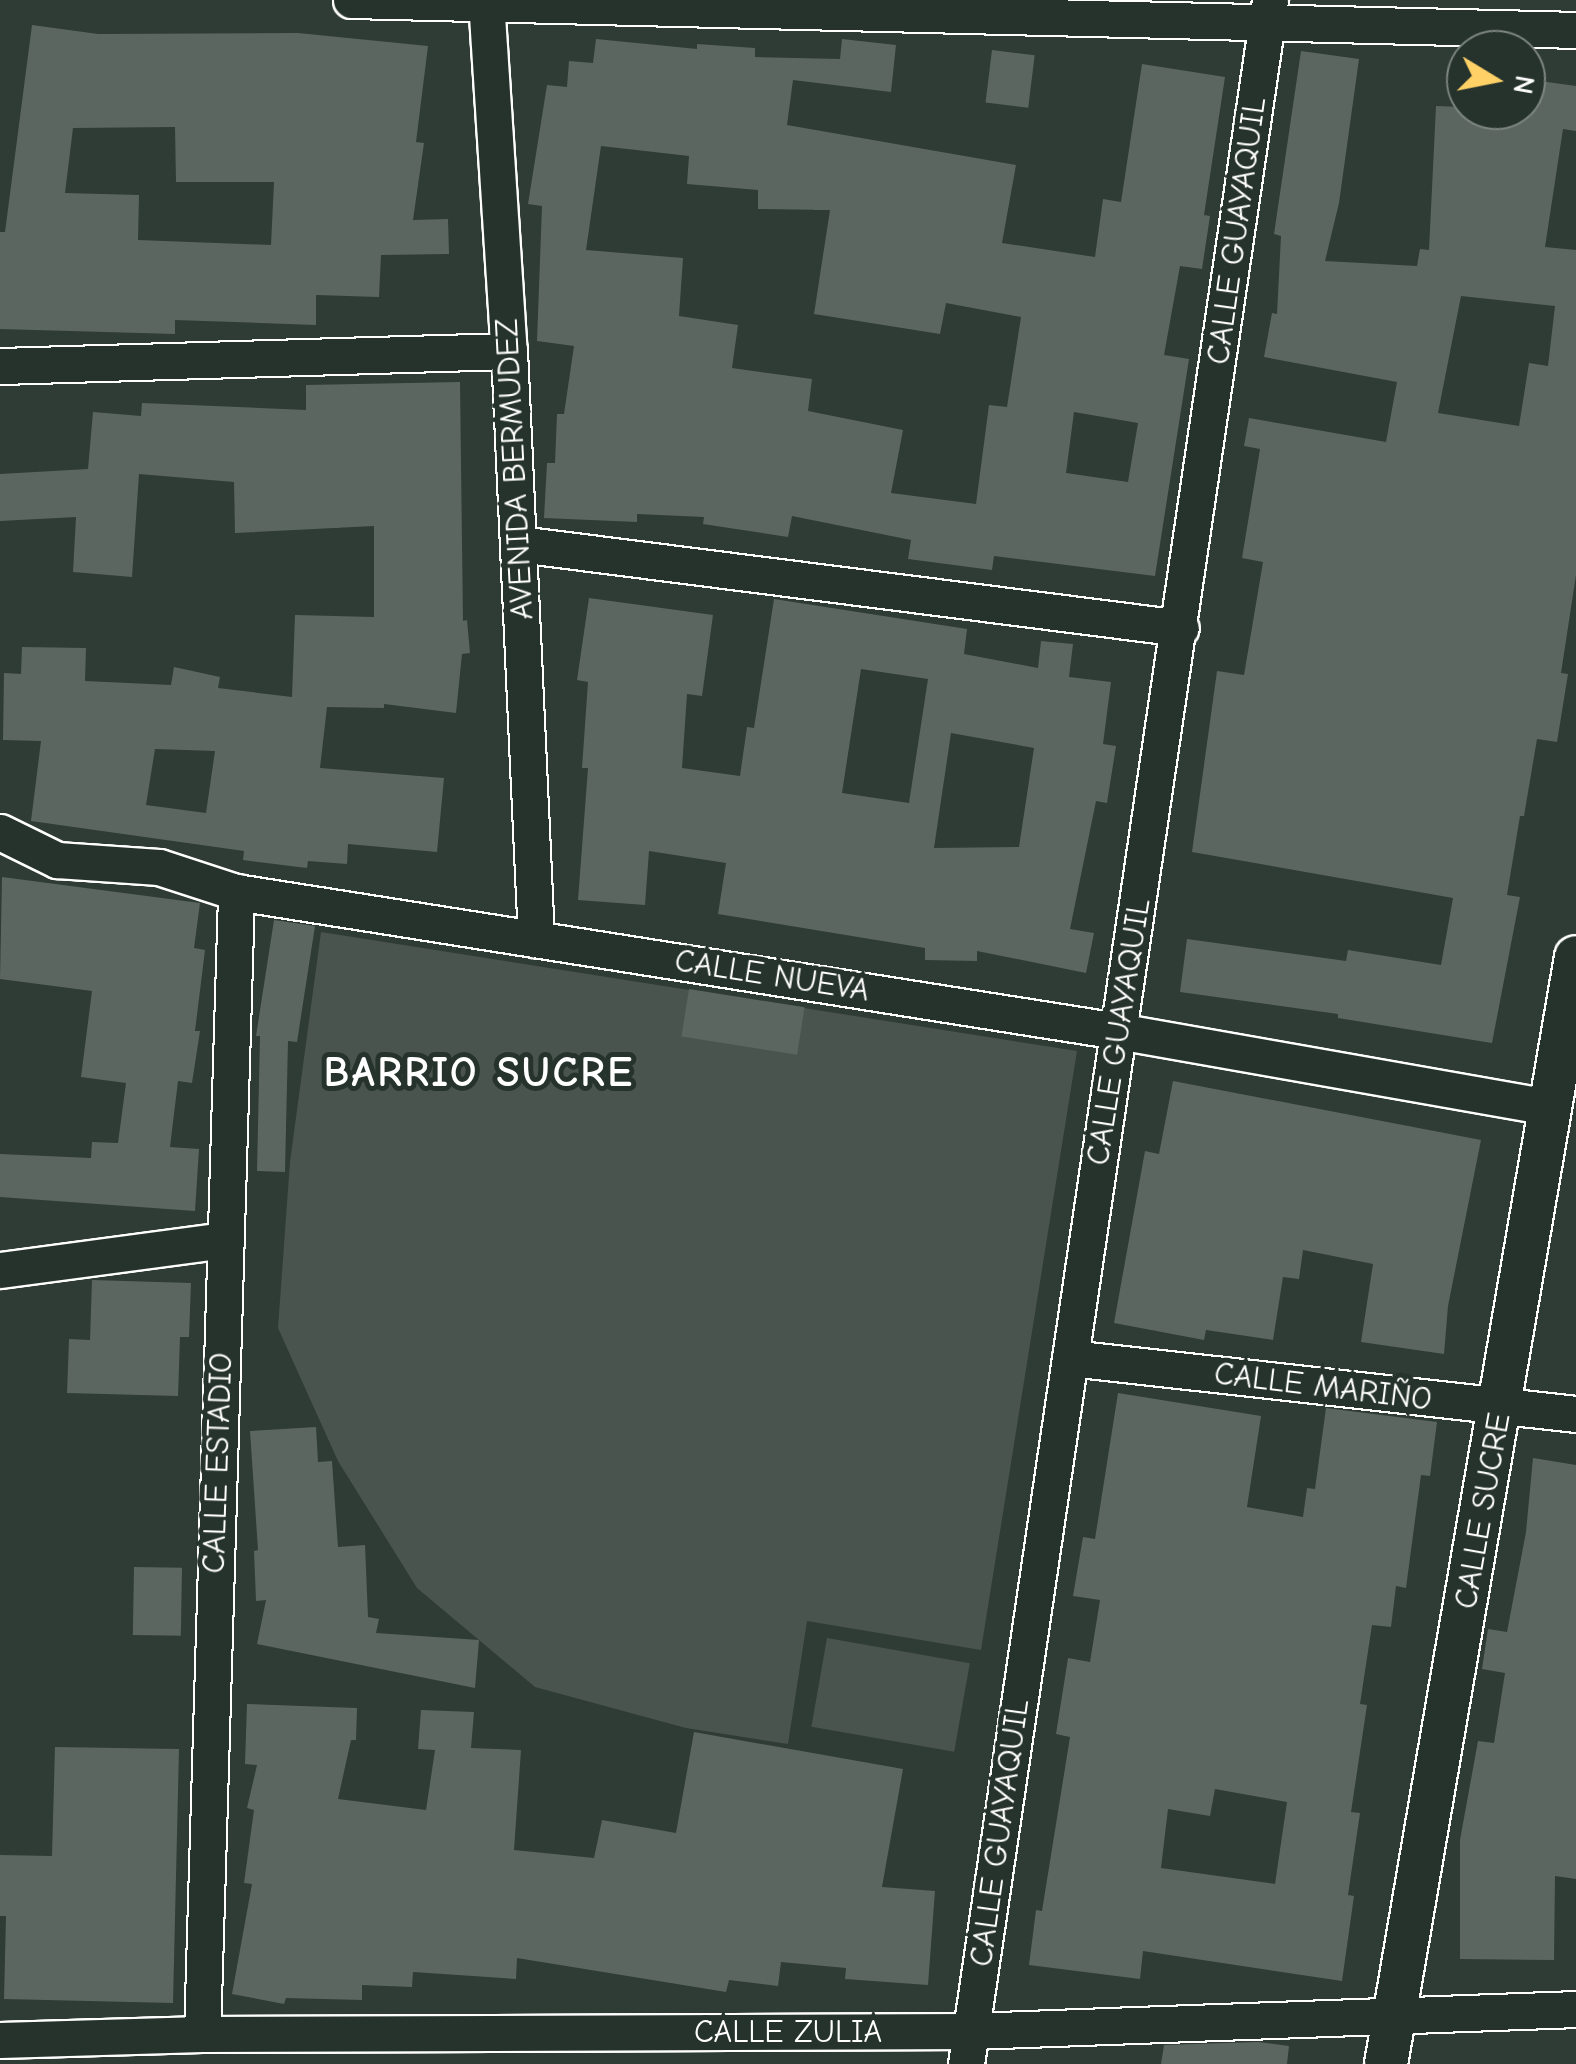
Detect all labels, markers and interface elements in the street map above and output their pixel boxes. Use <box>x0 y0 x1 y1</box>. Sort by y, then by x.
north arrow <box>1446 30 1546 130</box>
text: N <box>1506 73 1541 97</box>
street label: CALLE GUAYAQUIL <box>1199 95 1275 367</box>
street label: AVENIDA BERMUDEZ <box>488 317 542 621</box>
street label: CALLE GUAYAQUIL <box>1079 896 1159 1168</box>
street label: CALLE NUEVA <box>672 942 872 1010</box>
district label: BARRIO SUCRE <box>323 1048 635 1098</box>
street label: CALLE ESTADIO <box>195 1352 241 1574</box>
street label: CALLE MARIÑO <box>1212 1355 1434 1419</box>
street label: CALLE SUCRE <box>1447 1410 1519 1612</box>
street label: CALLE GUAYAQUIL <box>962 1697 1038 1969</box>
street label: CALLE ZULIA <box>694 2013 882 2051</box>

